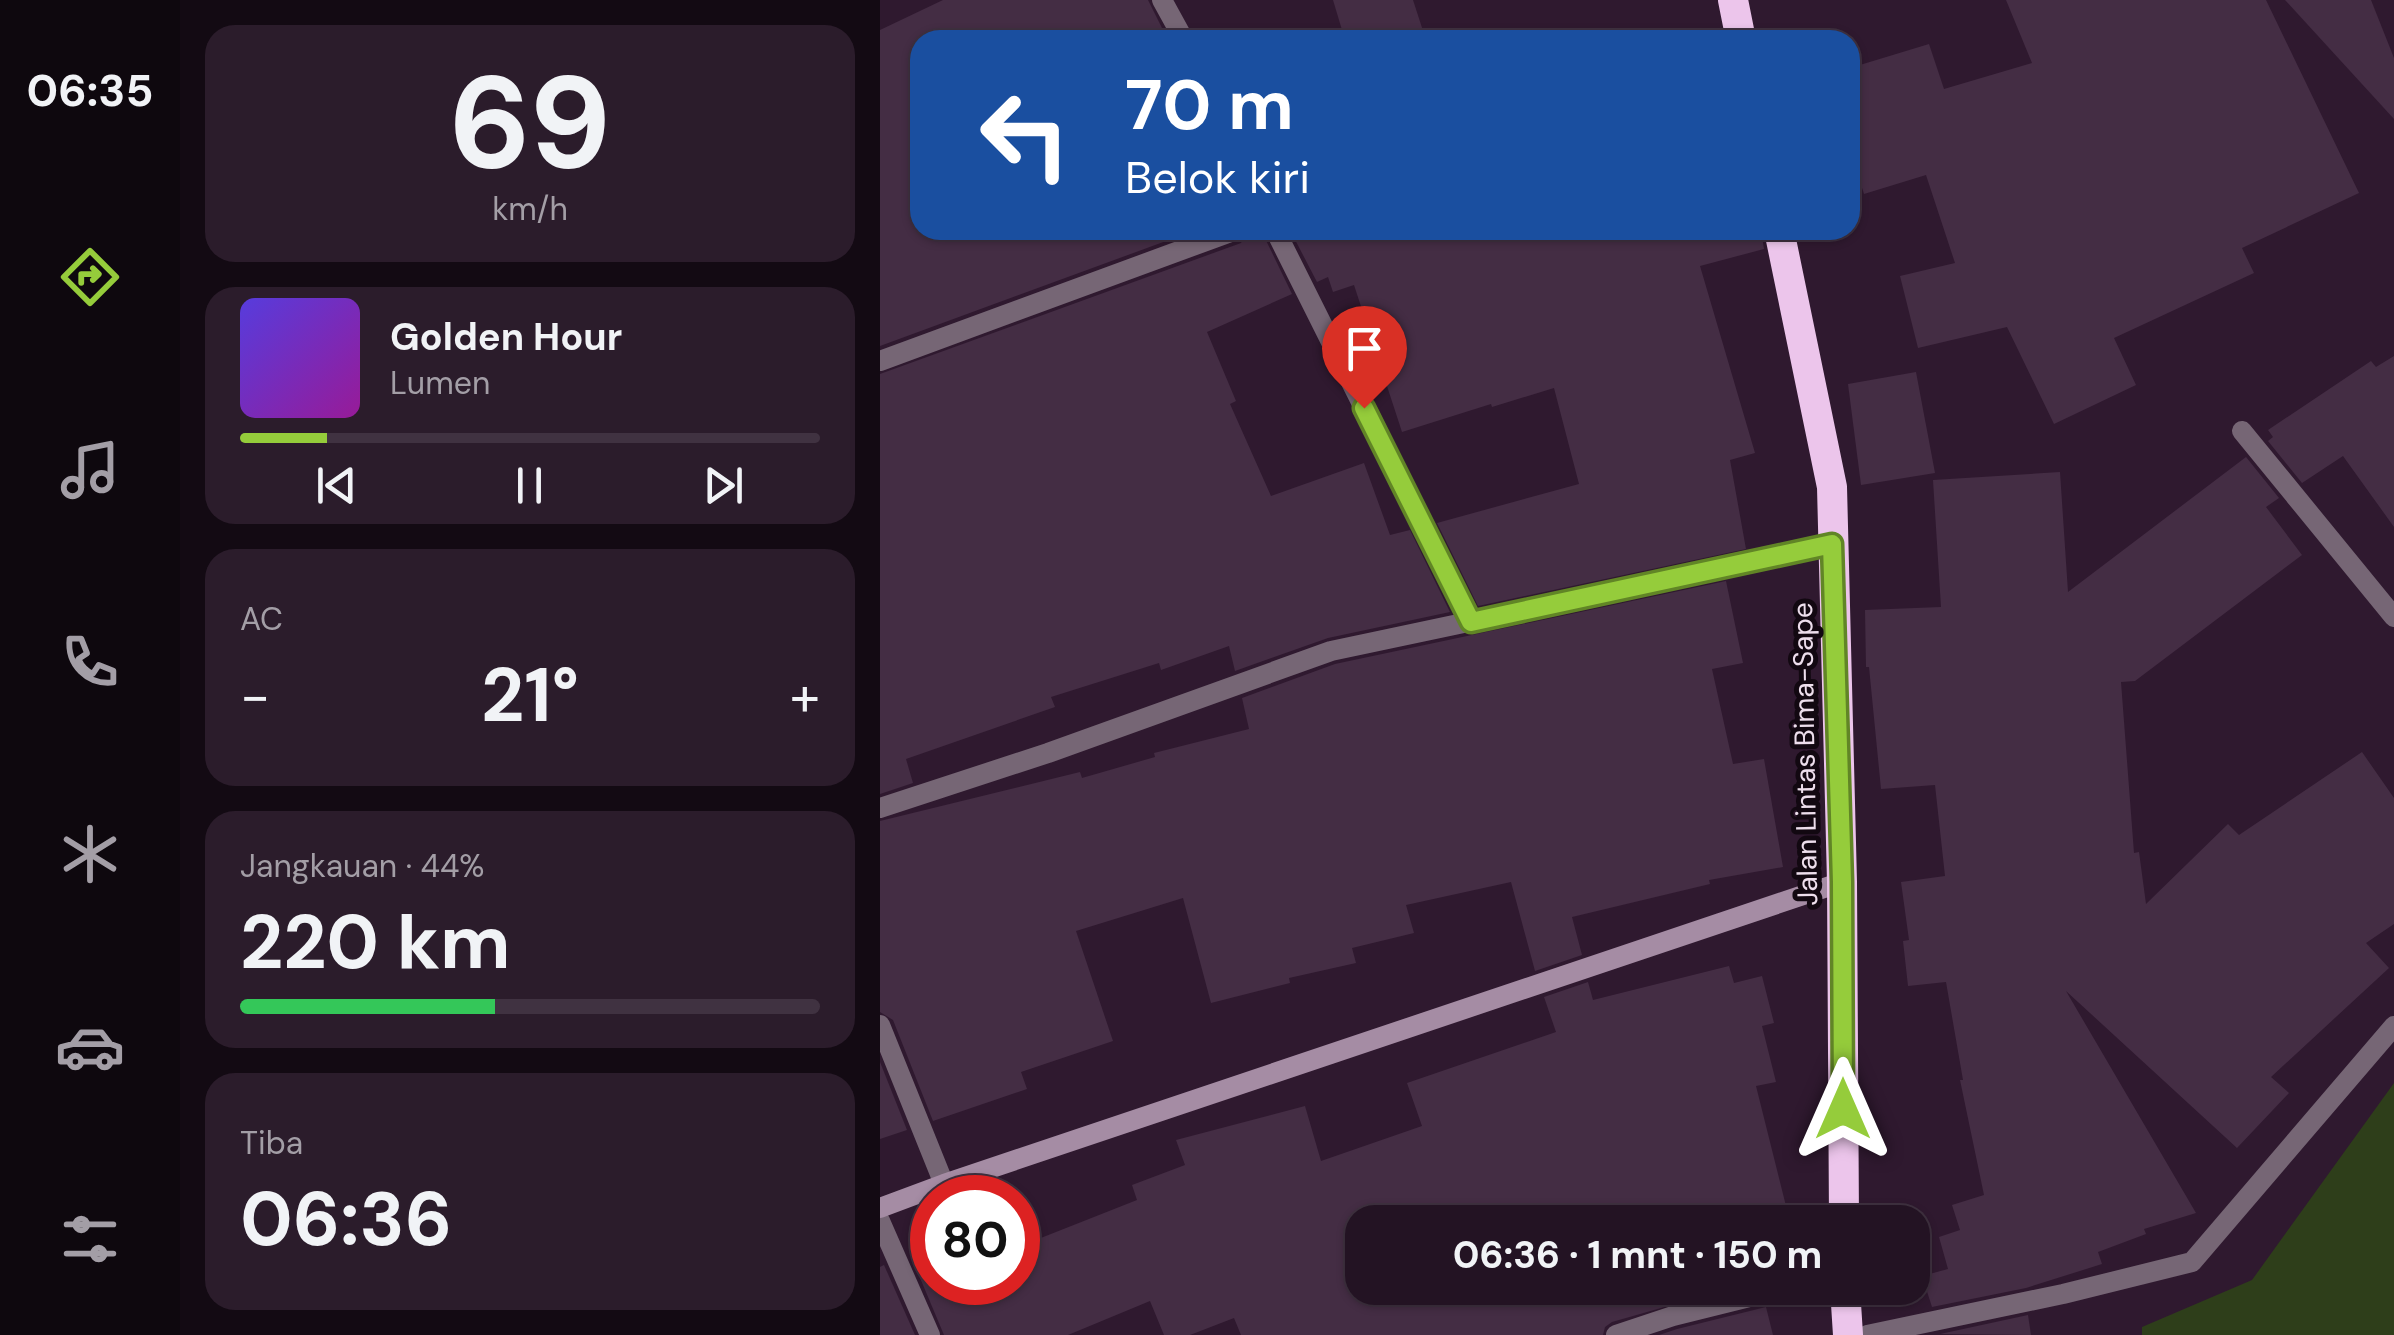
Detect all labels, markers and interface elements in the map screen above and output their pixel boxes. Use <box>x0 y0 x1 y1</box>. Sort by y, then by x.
text: 69 <box>449 38 611 207</box>
text: 70 m <box>1125 60 1294 151</box>
text: 06:35 <box>27 61 153 120</box>
icon: left <box>960 70 1090 200</box>
text: Belok kiri <box>1125 148 1310 207</box>
text: km/h <box>492 188 568 230</box>
icon: directions <box>55 242 125 312</box>
pin <box>1322 306 1407 409</box>
text: Golden Hour <box>390 312 622 362</box>
icon: arrive <box>1337 321 1392 376</box>
text: Lumen <box>390 362 490 404</box>
icon: music <box>55 435 125 505</box>
icon: previous <box>309 458 364 513</box>
icon: pause <box>502 458 557 513</box>
icon: next <box>696 458 751 513</box>
text: AC <box>240 598 283 640</box>
street label: Jalan Lintas Bima-Sape <box>1784 602 1826 906</box>
icon: phone <box>55 627 125 697</box>
text: 21° <box>481 647 579 744</box>
text: − <box>240 660 270 732</box>
text: + <box>790 660 820 732</box>
icon: climate <box>55 819 125 889</box>
text: Jangkauan · 44% <box>240 845 484 887</box>
text: 220 km <box>240 894 511 991</box>
icon: car <box>55 1012 125 1082</box>
position arrow <box>1791 1057 1895 1161</box>
text: Tiba <box>240 1122 303 1164</box>
text: 06:36 <box>240 1171 452 1268</box>
speed limit sign: 80 <box>910 1175 1040 1305</box>
icon: filters <box>55 1204 125 1274</box>
text: 06:36 · 1 mnt · 150 m <box>1453 1230 1822 1280</box>

